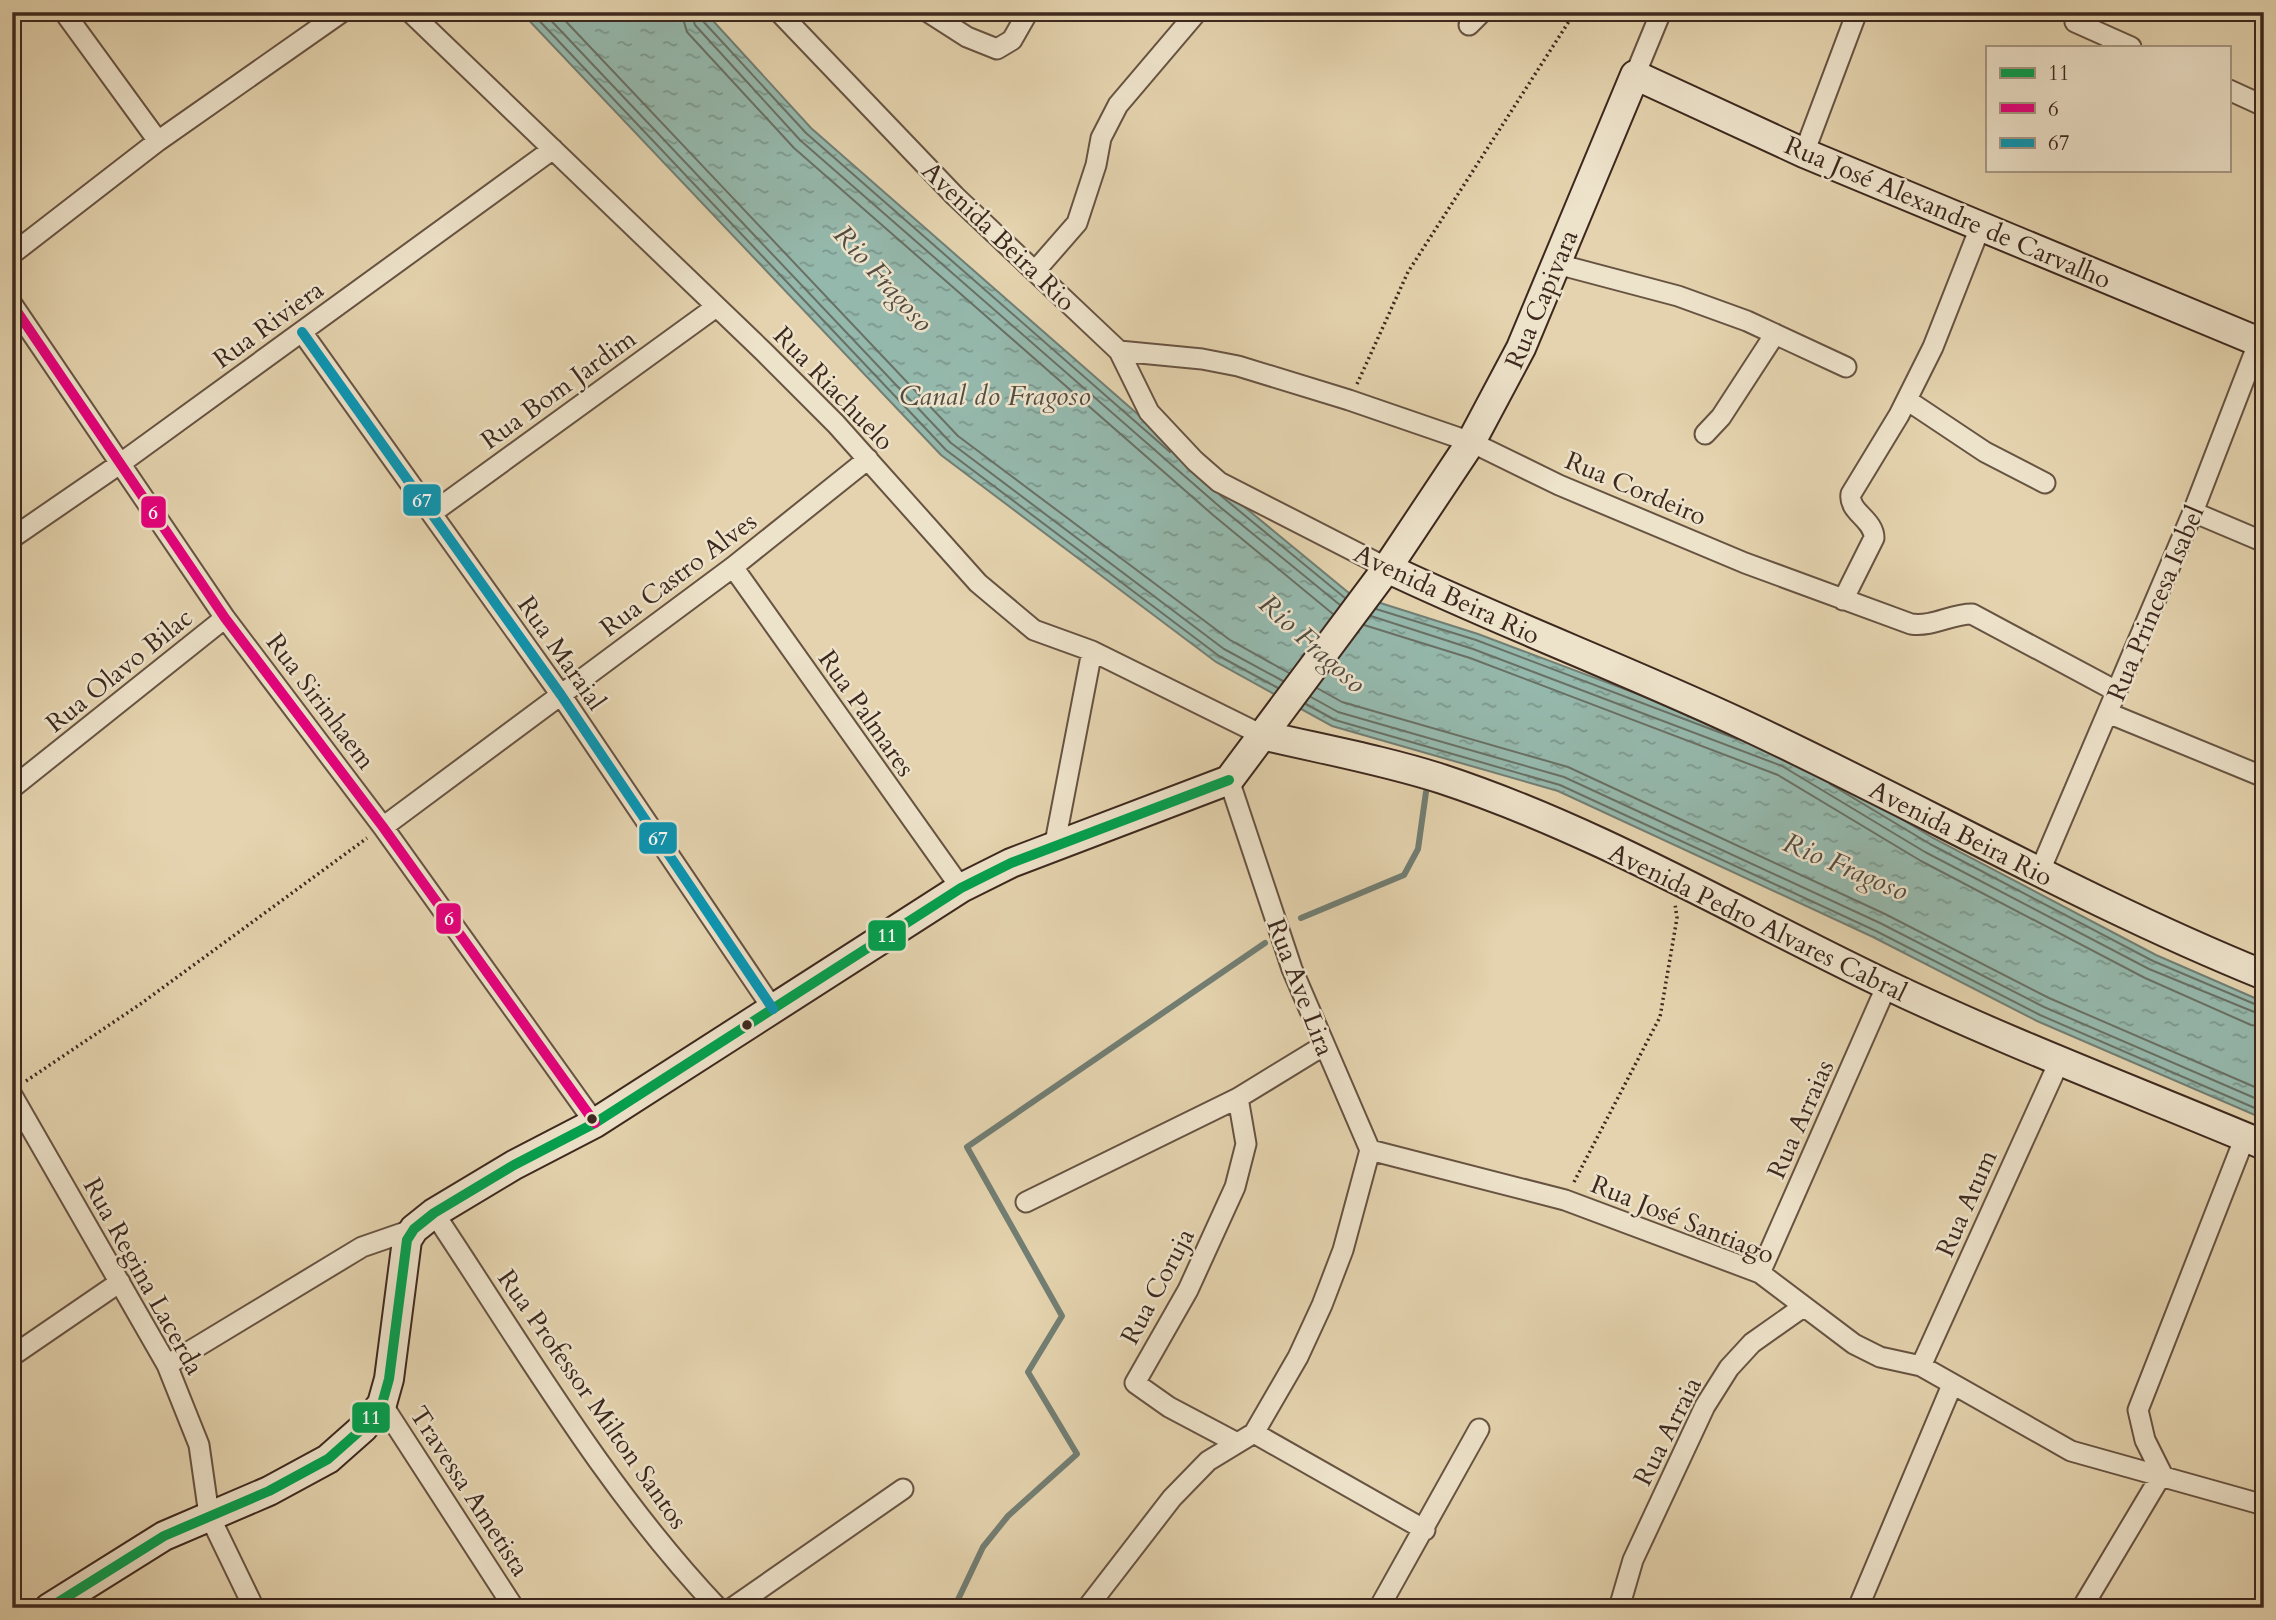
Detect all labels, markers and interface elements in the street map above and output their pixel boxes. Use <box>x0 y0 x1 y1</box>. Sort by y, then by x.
legend <box>1986 46 2230 172</box>
text: 11 <box>2048 59 2070 88</box>
text: 6 <box>2048 95 2059 124</box>
street label: Rua José Alexandre de Carvalho <box>1779 128 2116 297</box>
text: 67 <box>2048 129 2070 158</box>
street label: Avenida Beira Rio <box>914 154 1083 319</box>
water label: Rio Fragoso <box>825 217 942 340</box>
street label: Rua Capivara <box>1496 224 1586 374</box>
street label: Rua Riviera <box>206 272 331 376</box>
street label: Rua Riachuelo <box>766 319 902 458</box>
street label: Rua Bom Jardim <box>474 321 643 458</box>
water label: Canal do Fragoso <box>899 377 1091 415</box>
street label: Rua Cordeiro <box>1560 443 1712 534</box>
line badge: 67 <box>402 483 442 517</box>
text: 67 <box>412 488 432 514</box>
line badge: 6 <box>140 495 167 529</box>
text: 6 <box>148 500 158 526</box>
street label: Rua Princesa Isabel <box>2098 500 2213 706</box>
street label: Rua Castro Alves <box>593 504 764 645</box>
street label: Avenida Beira Rio <box>1348 536 1545 653</box>
water label: Rio Fragoso <box>1251 585 1374 702</box>
street label: Rua Maraial <box>509 589 614 718</box>
street label: Rua Olavo Bilac <box>38 600 200 741</box>
street label: Rua Sirinhaem <box>258 626 383 776</box>
street label: Rua Palmares <box>810 643 923 784</box>
street label: Avenida Beira Rio <box>1863 772 2058 895</box>
line badge: 67 <box>638 821 678 855</box>
water label: Rio Fragoso <box>1777 824 1914 910</box>
text: 67 <box>648 826 668 852</box>
street label: Avenida Pedro Alvares Cabral <box>1603 835 1913 1010</box>
line badge: 6 <box>435 902 462 935</box>
text: 6 <box>444 906 454 932</box>
street label: Rua Ave Lira <box>1258 913 1343 1061</box>
line badge: 11 <box>867 919 907 952</box>
text: 11 <box>877 923 897 949</box>
unlabelled marker <box>740 1018 754 1032</box>
street label: Rua Arraias <box>1759 1054 1842 1184</box>
unlabelled marker <box>585 1112 599 1126</box>
street label: Rua Atum <box>1927 1144 2006 1262</box>
street label: Rua José Santiago <box>1586 1167 1780 1272</box>
street label: Rua Regina Lacerda <box>75 1171 212 1381</box>
street label: Rua Coruja <box>1112 1222 1203 1350</box>
street label: Rua Professor Milton Santos <box>489 1262 696 1536</box>
street label: Rua Arraia <box>1625 1371 1710 1492</box>
street label: Travessa Ametista <box>401 1399 538 1583</box>
line badge: 11 <box>351 1401 391 1434</box>
text: 11 <box>361 1405 381 1431</box>

